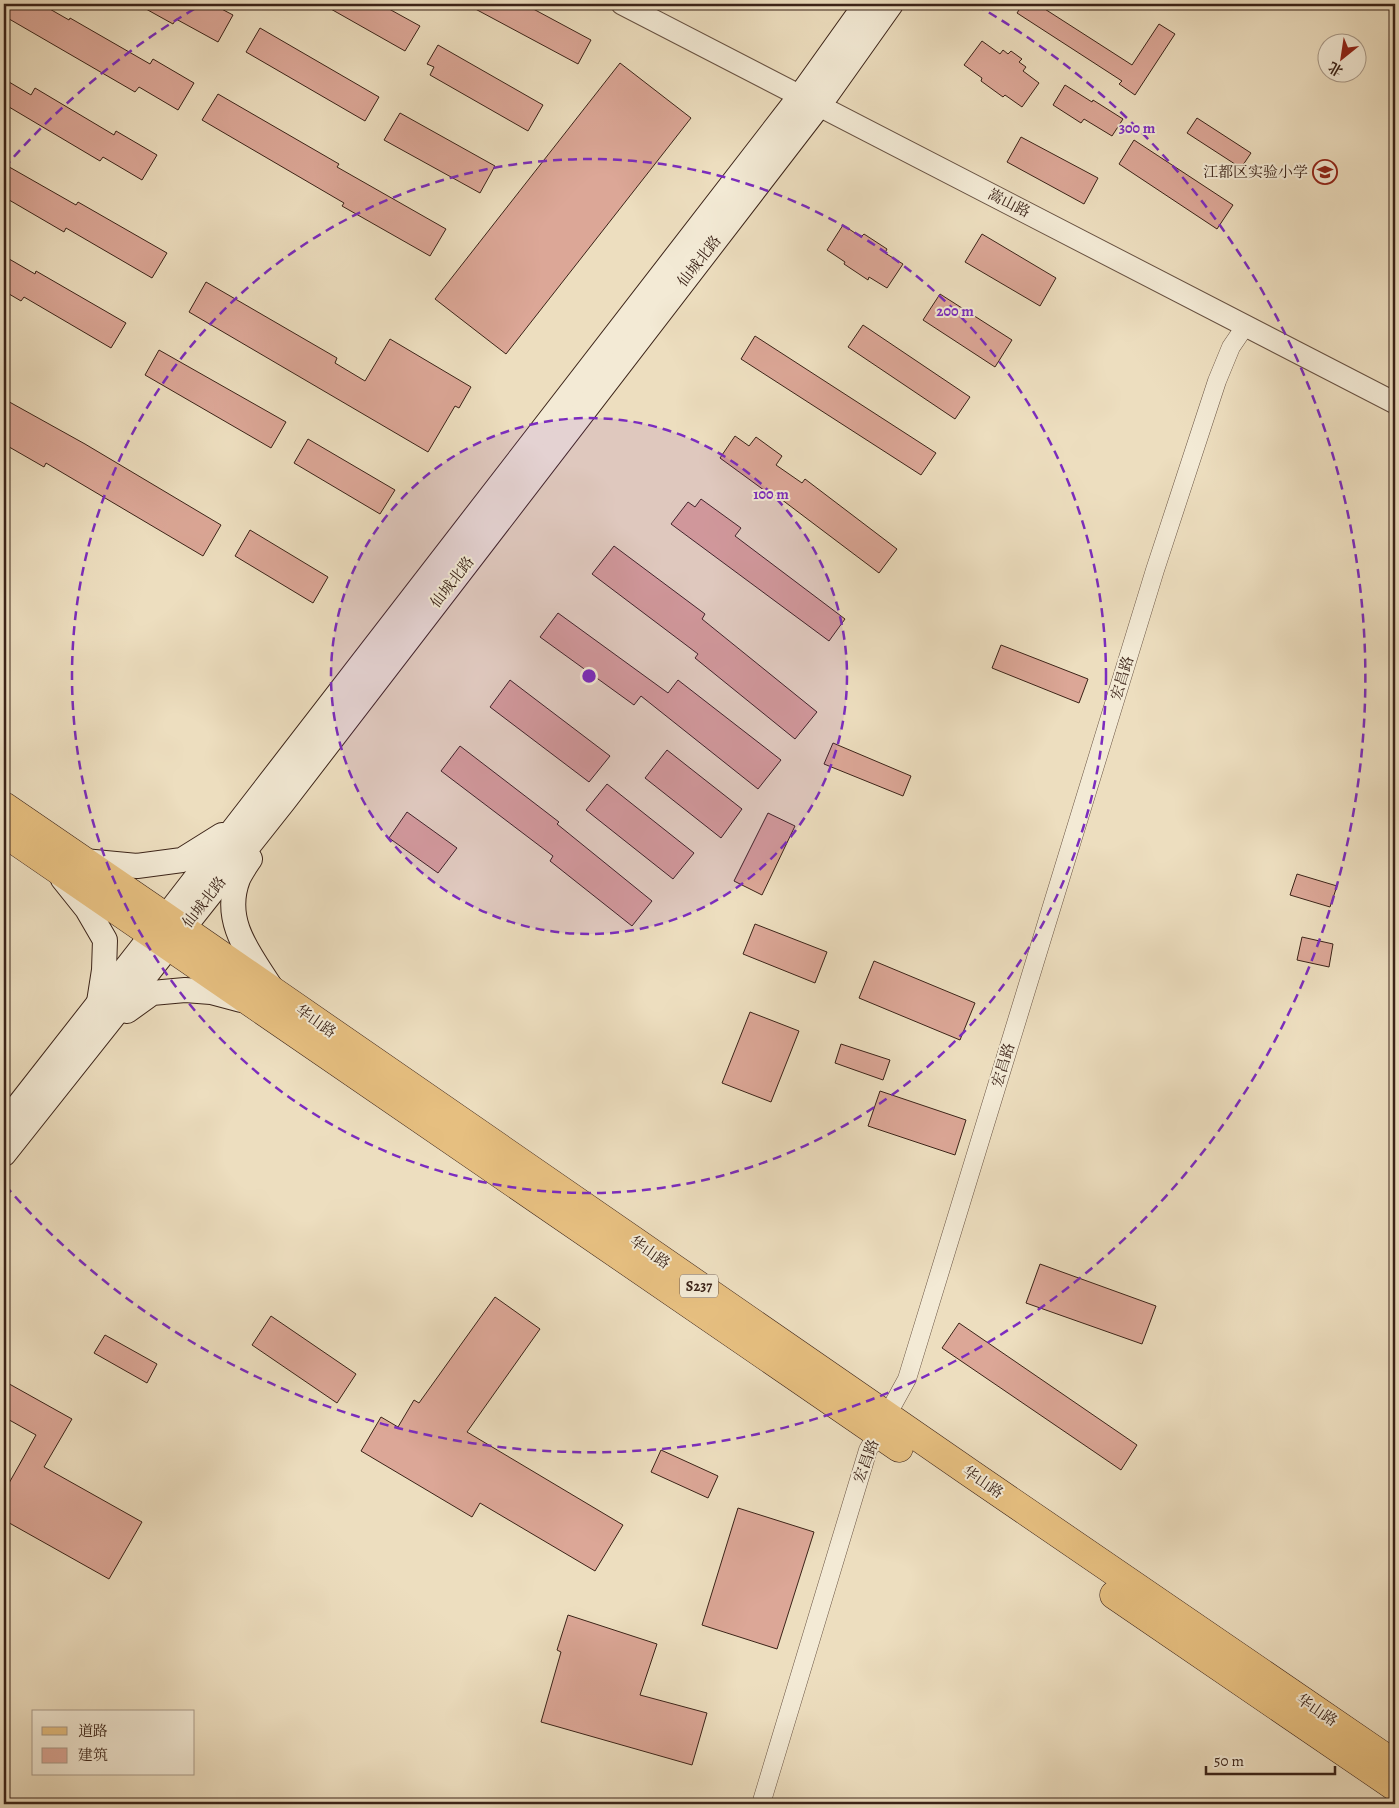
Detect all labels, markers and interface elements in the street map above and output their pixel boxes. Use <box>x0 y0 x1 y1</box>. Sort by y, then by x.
north arrow <box>1316 32 1366 82</box>
text: 北 <box>1325 57 1347 81</box>
text: 300 m <box>1119 118 1156 138</box>
school or university icon: 江都区实验小学 <box>1312 159 1338 185</box>
place label: 江都区实验小学 <box>1203 162 1308 182</box>
street label: 嵩山路 <box>984 184 1034 222</box>
street label: 仙城北路 <box>673 231 725 291</box>
text: 200 m <box>936 301 974 321</box>
text: 100 m <box>753 484 789 504</box>
street label: 仙城北路 <box>426 552 478 612</box>
street label: 宏昌路 <box>1106 654 1138 702</box>
centre of rings <box>580 667 598 685</box>
street label: 仙城北路 <box>178 872 230 932</box>
street label: 华山路 <box>292 1000 340 1042</box>
street label: 宏昌路 <box>987 1041 1019 1089</box>
street label: 华山路 <box>626 1231 674 1273</box>
road number: S237 <box>680 1274 718 1298</box>
street label: 宏昌路 <box>849 1436 883 1486</box>
street label: 华山路 <box>959 1461 1007 1503</box>
street label: 华山路 <box>1293 1689 1341 1731</box>
legend <box>32 1710 195 1776</box>
text: 道路 <box>78 1721 108 1741</box>
scale bar <box>1206 1743 1335 1775</box>
text: 建筑 <box>78 1745 108 1765</box>
text: 50 m <box>1214 1751 1244 1771</box>

